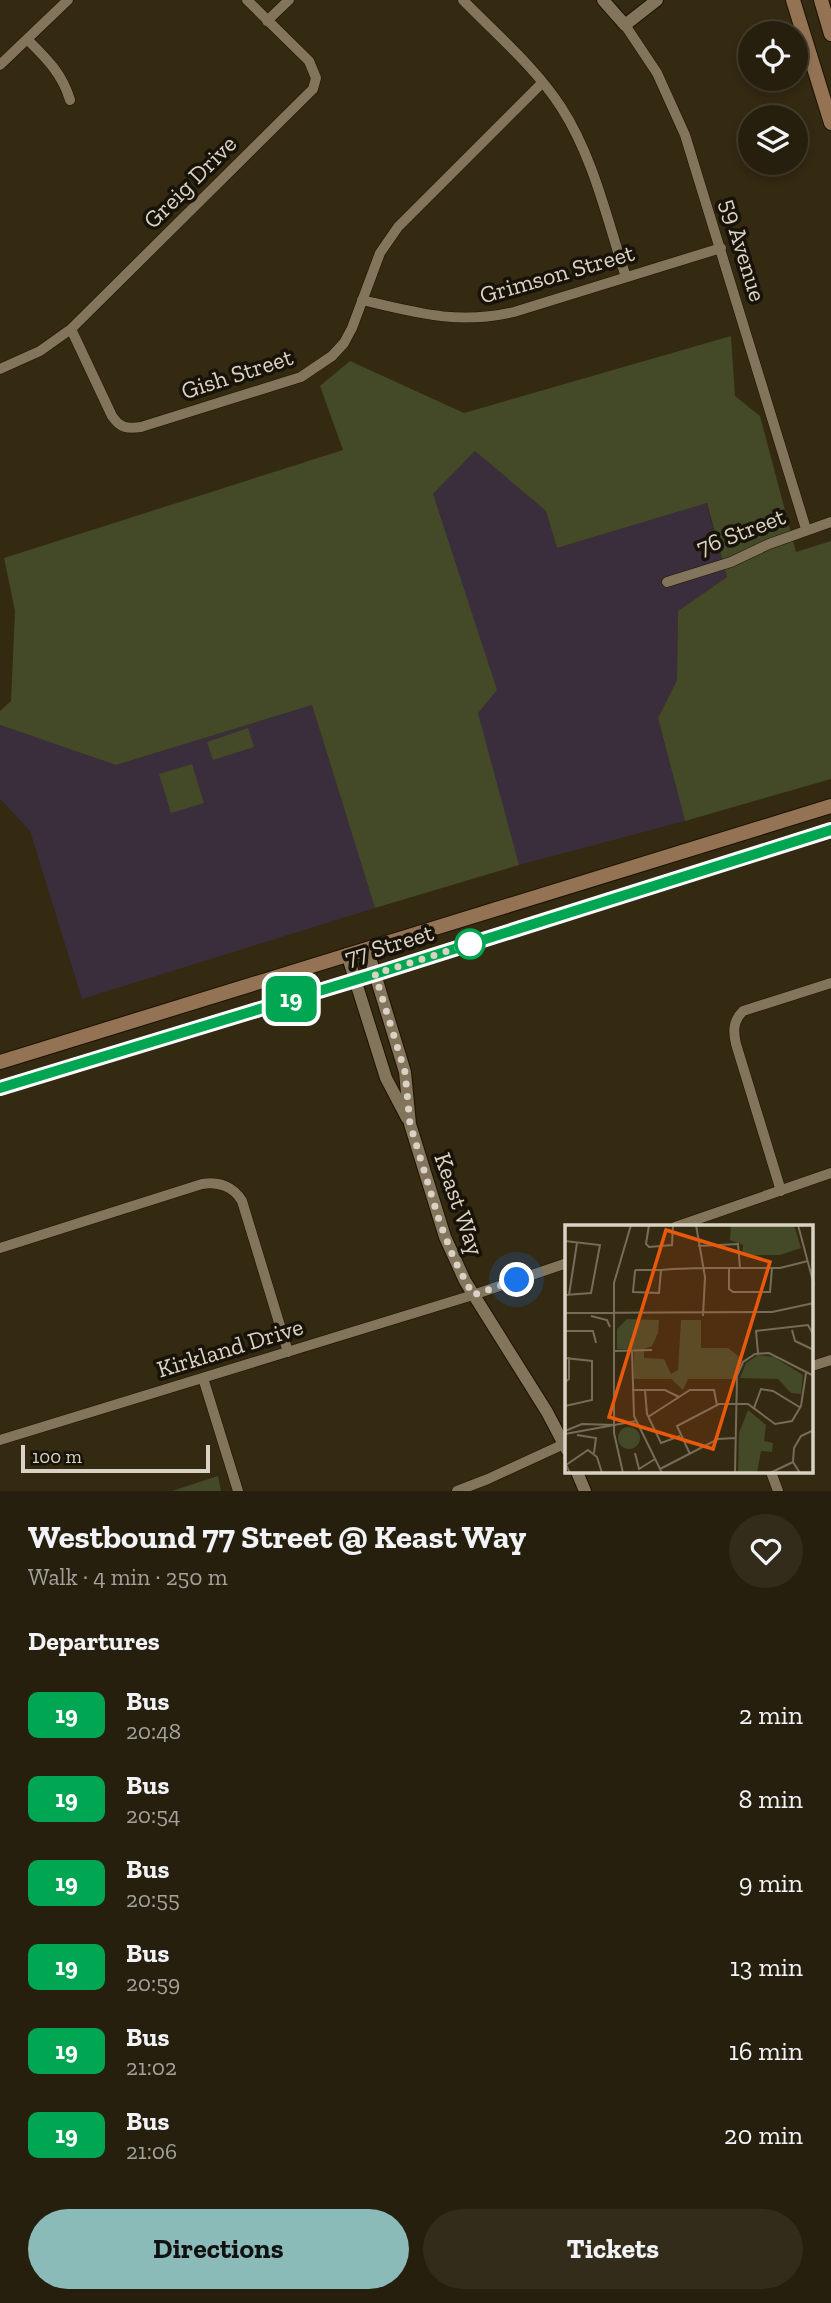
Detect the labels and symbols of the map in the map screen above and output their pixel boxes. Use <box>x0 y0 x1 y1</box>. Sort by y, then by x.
street label: Greig Drive <box>137 129 242 234</box>
street label: 59 Avenue <box>714 195 773 305</box>
street label: Grimson Street <box>476 238 638 309</box>
street label: Gish Street <box>177 342 296 405</box>
street label: 76 Street <box>692 501 789 562</box>
street label: 77 Street <box>341 917 437 972</box>
unlabelled marker <box>455 929 485 959</box>
line badge: 19 <box>260 976 322 1022</box>
street label: Keast Way <box>428 1149 491 1260</box>
inset map <box>565 1225 814 1474</box>
your location <box>499 1262 534 1297</box>
street label: Kirkland Drive <box>153 1312 306 1384</box>
scale bar <box>21 1442 210 1474</box>

